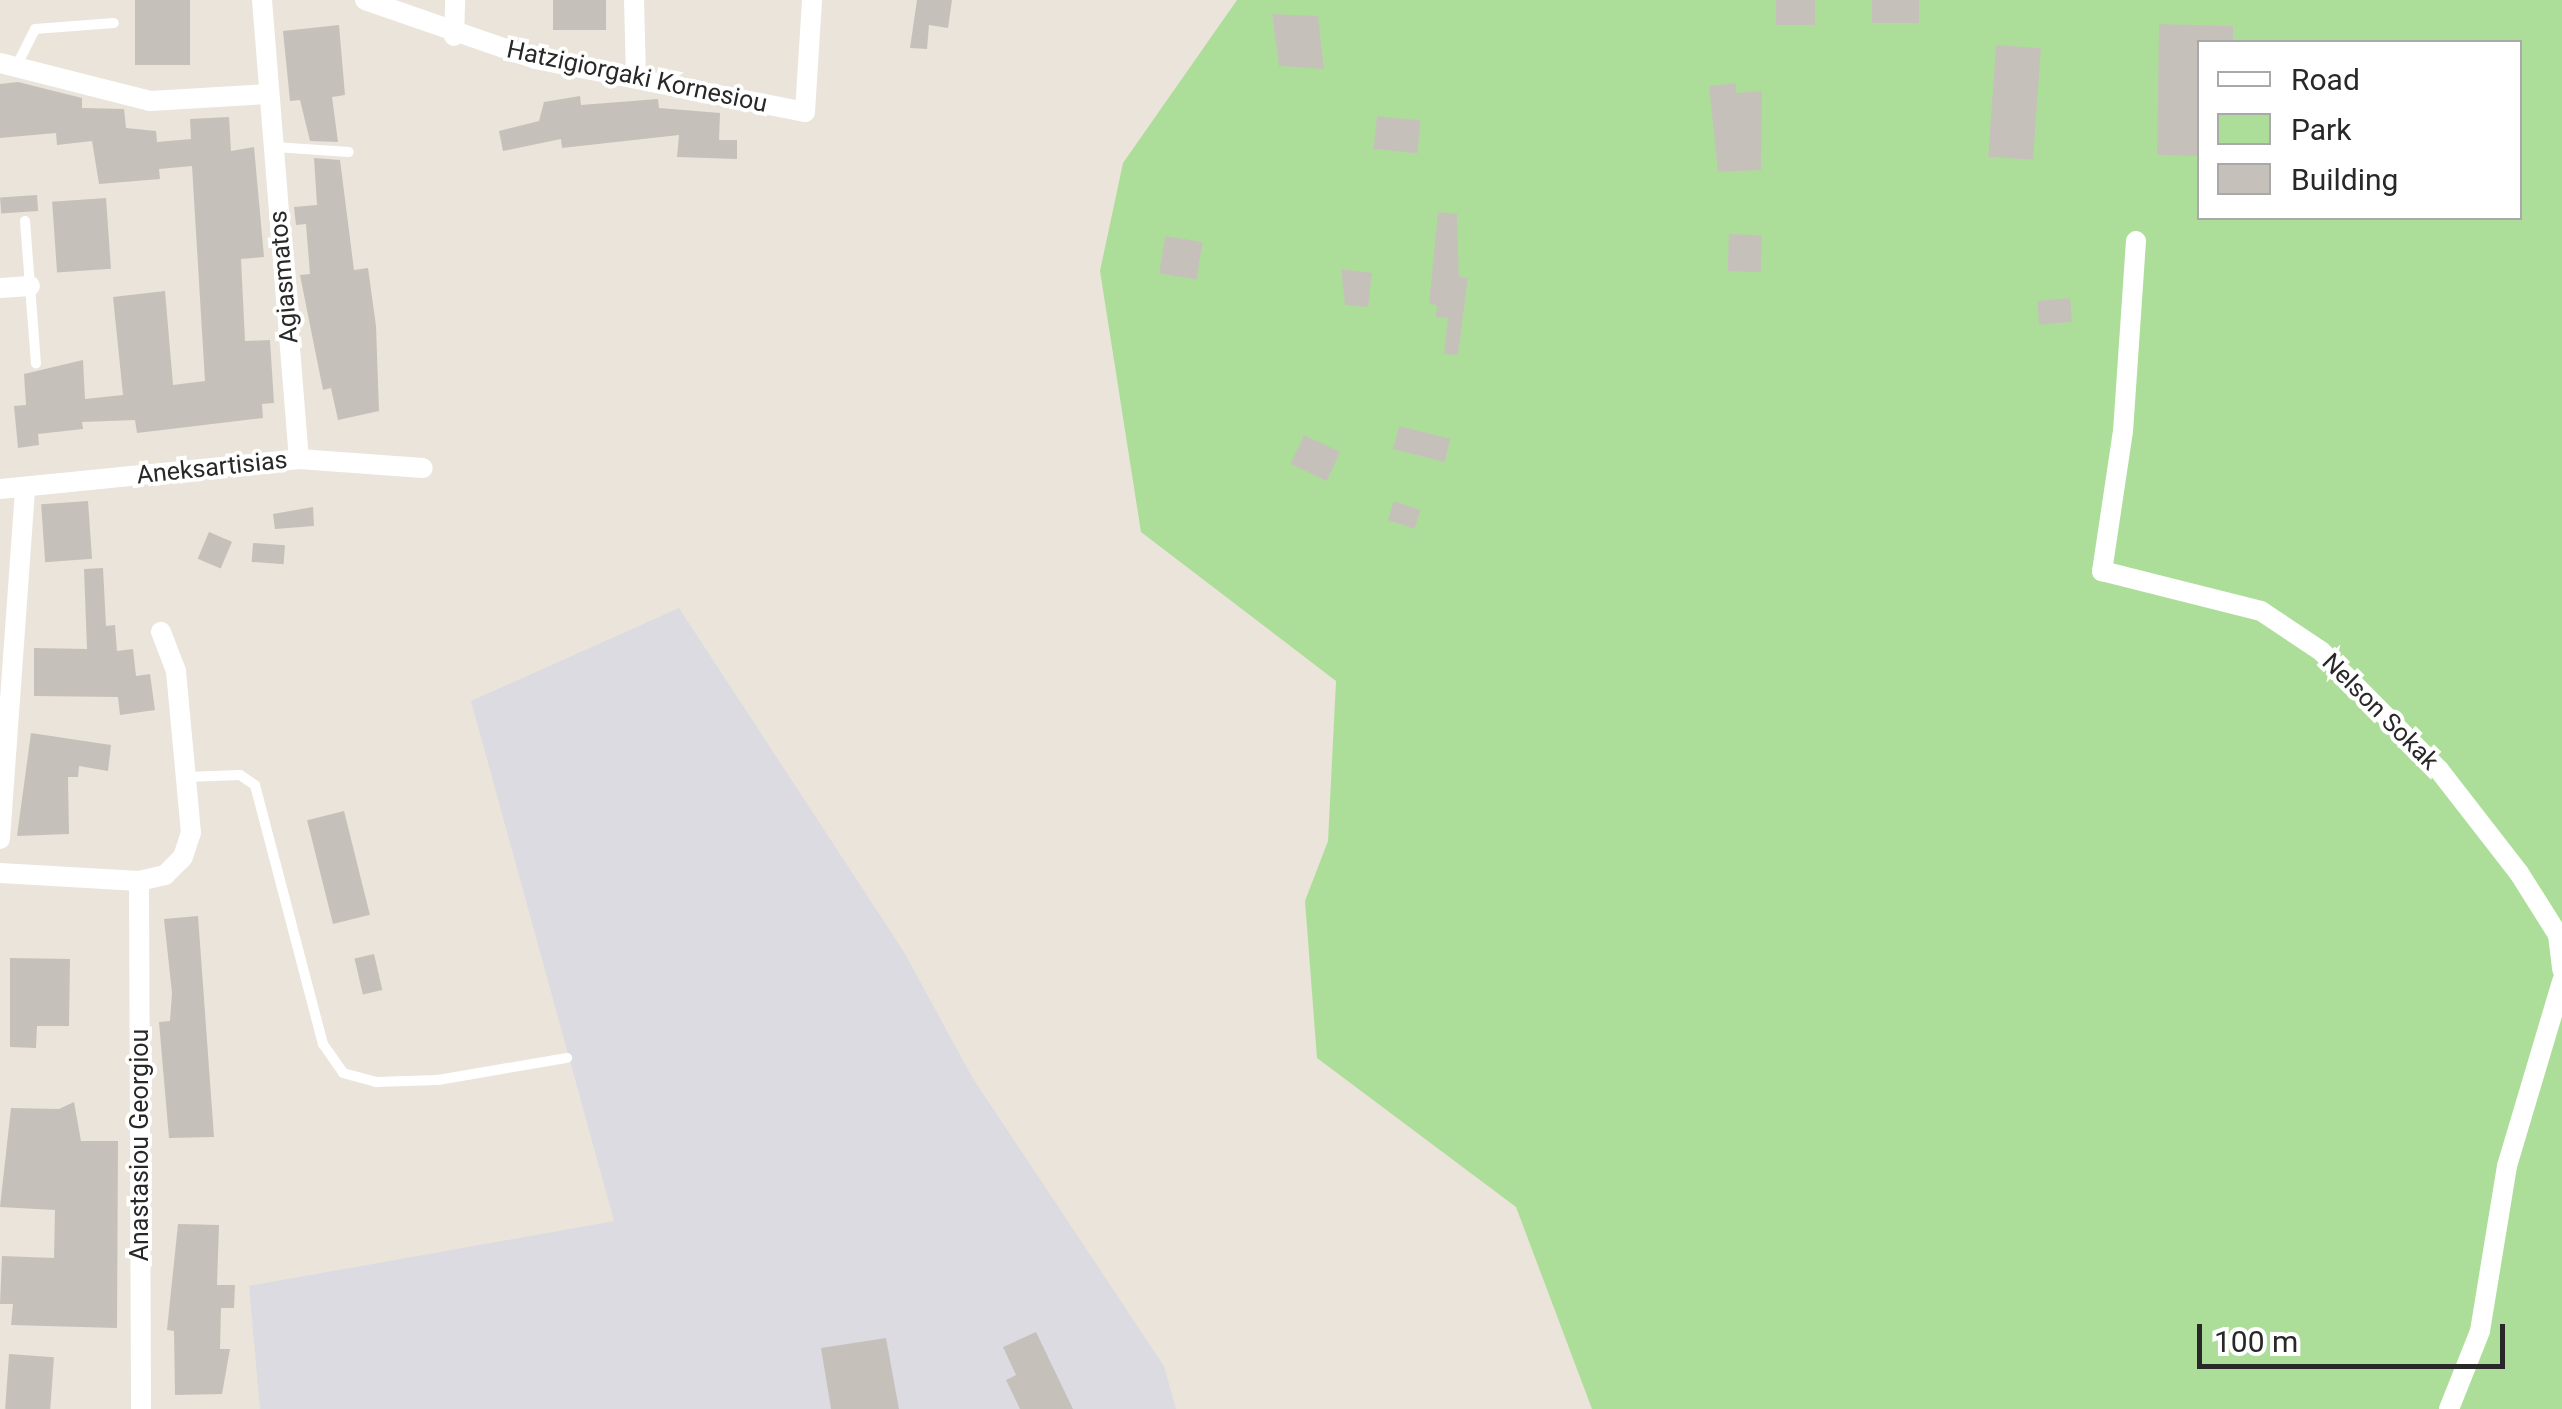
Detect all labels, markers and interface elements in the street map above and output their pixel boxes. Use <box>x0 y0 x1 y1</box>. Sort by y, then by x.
street label: Hatzigiorgaki Kornesiou <box>504 35 770 119</box>
legend <box>2197 40 2522 220</box>
text: Road <box>2291 62 2360 97</box>
text: Park <box>2291 112 2351 147</box>
text: Building <box>2291 162 2398 197</box>
street label: Agiasmatos <box>263 209 305 345</box>
street label: Aneksartisias <box>135 445 289 491</box>
street label: Nelson Sokak <box>2316 648 2444 776</box>
street label: Anastasiou Georgiou <box>125 1029 155 1261</box>
scale bar <box>2202 1304 2510 1366</box>
text: 100 m <box>2214 1324 2298 1359</box>

